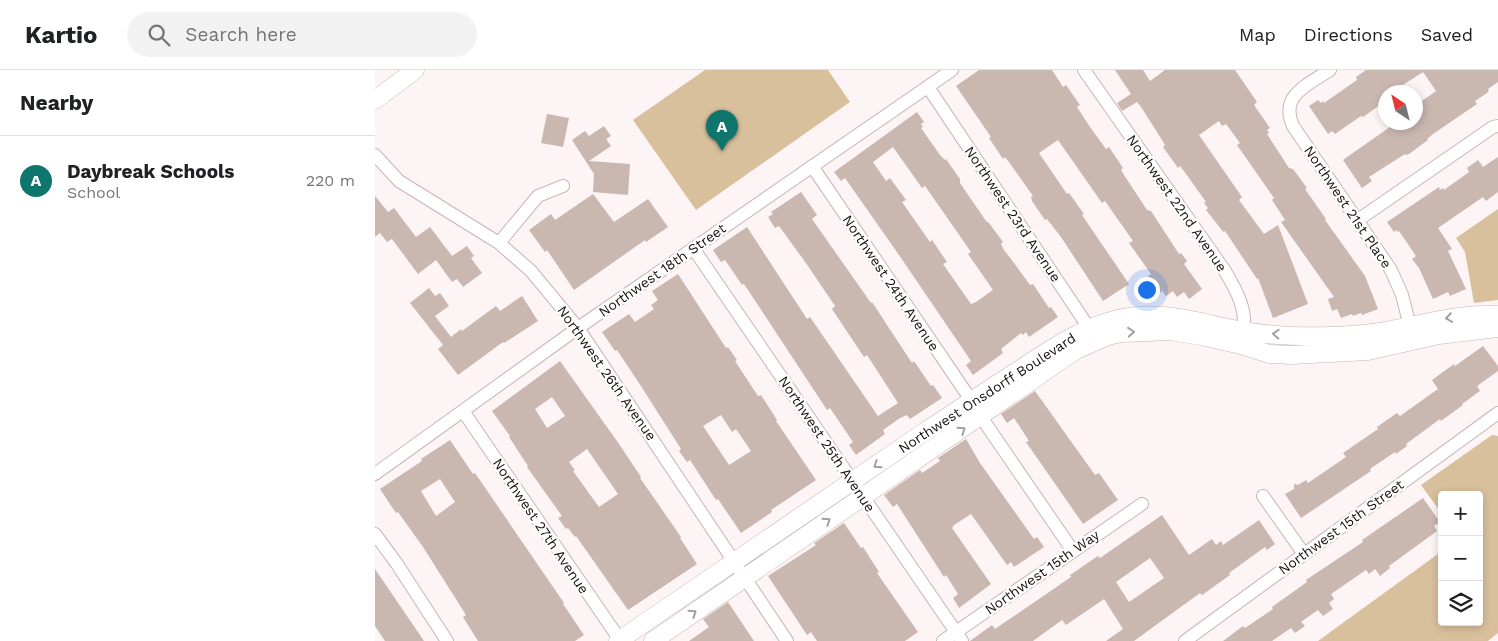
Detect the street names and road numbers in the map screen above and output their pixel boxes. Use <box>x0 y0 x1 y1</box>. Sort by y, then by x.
street label: Northwest 22nd Avenue <box>1124 132 1230 274</box>
street label: Northwest 23rd Avenue <box>962 143 1064 285</box>
street label: Northwest 21st Place <box>1301 143 1395 271</box>
street label: Northwest 24th Avenue <box>840 212 942 354</box>
street label: Northwest 18th Street <box>596 220 729 320</box>
street label: Northwest 26th Avenue <box>554 303 660 443</box>
street label: Northwest Onsdorff Boulevard <box>895 330 1079 456</box>
street label: Northwest 25th Avenue <box>776 373 878 515</box>
street label: Northwest 27th Avenue <box>490 455 592 597</box>
street label: Northwest 15th Street <box>1275 476 1407 578</box>
street label: Northwest 15th Way <box>982 526 1103 617</box>

